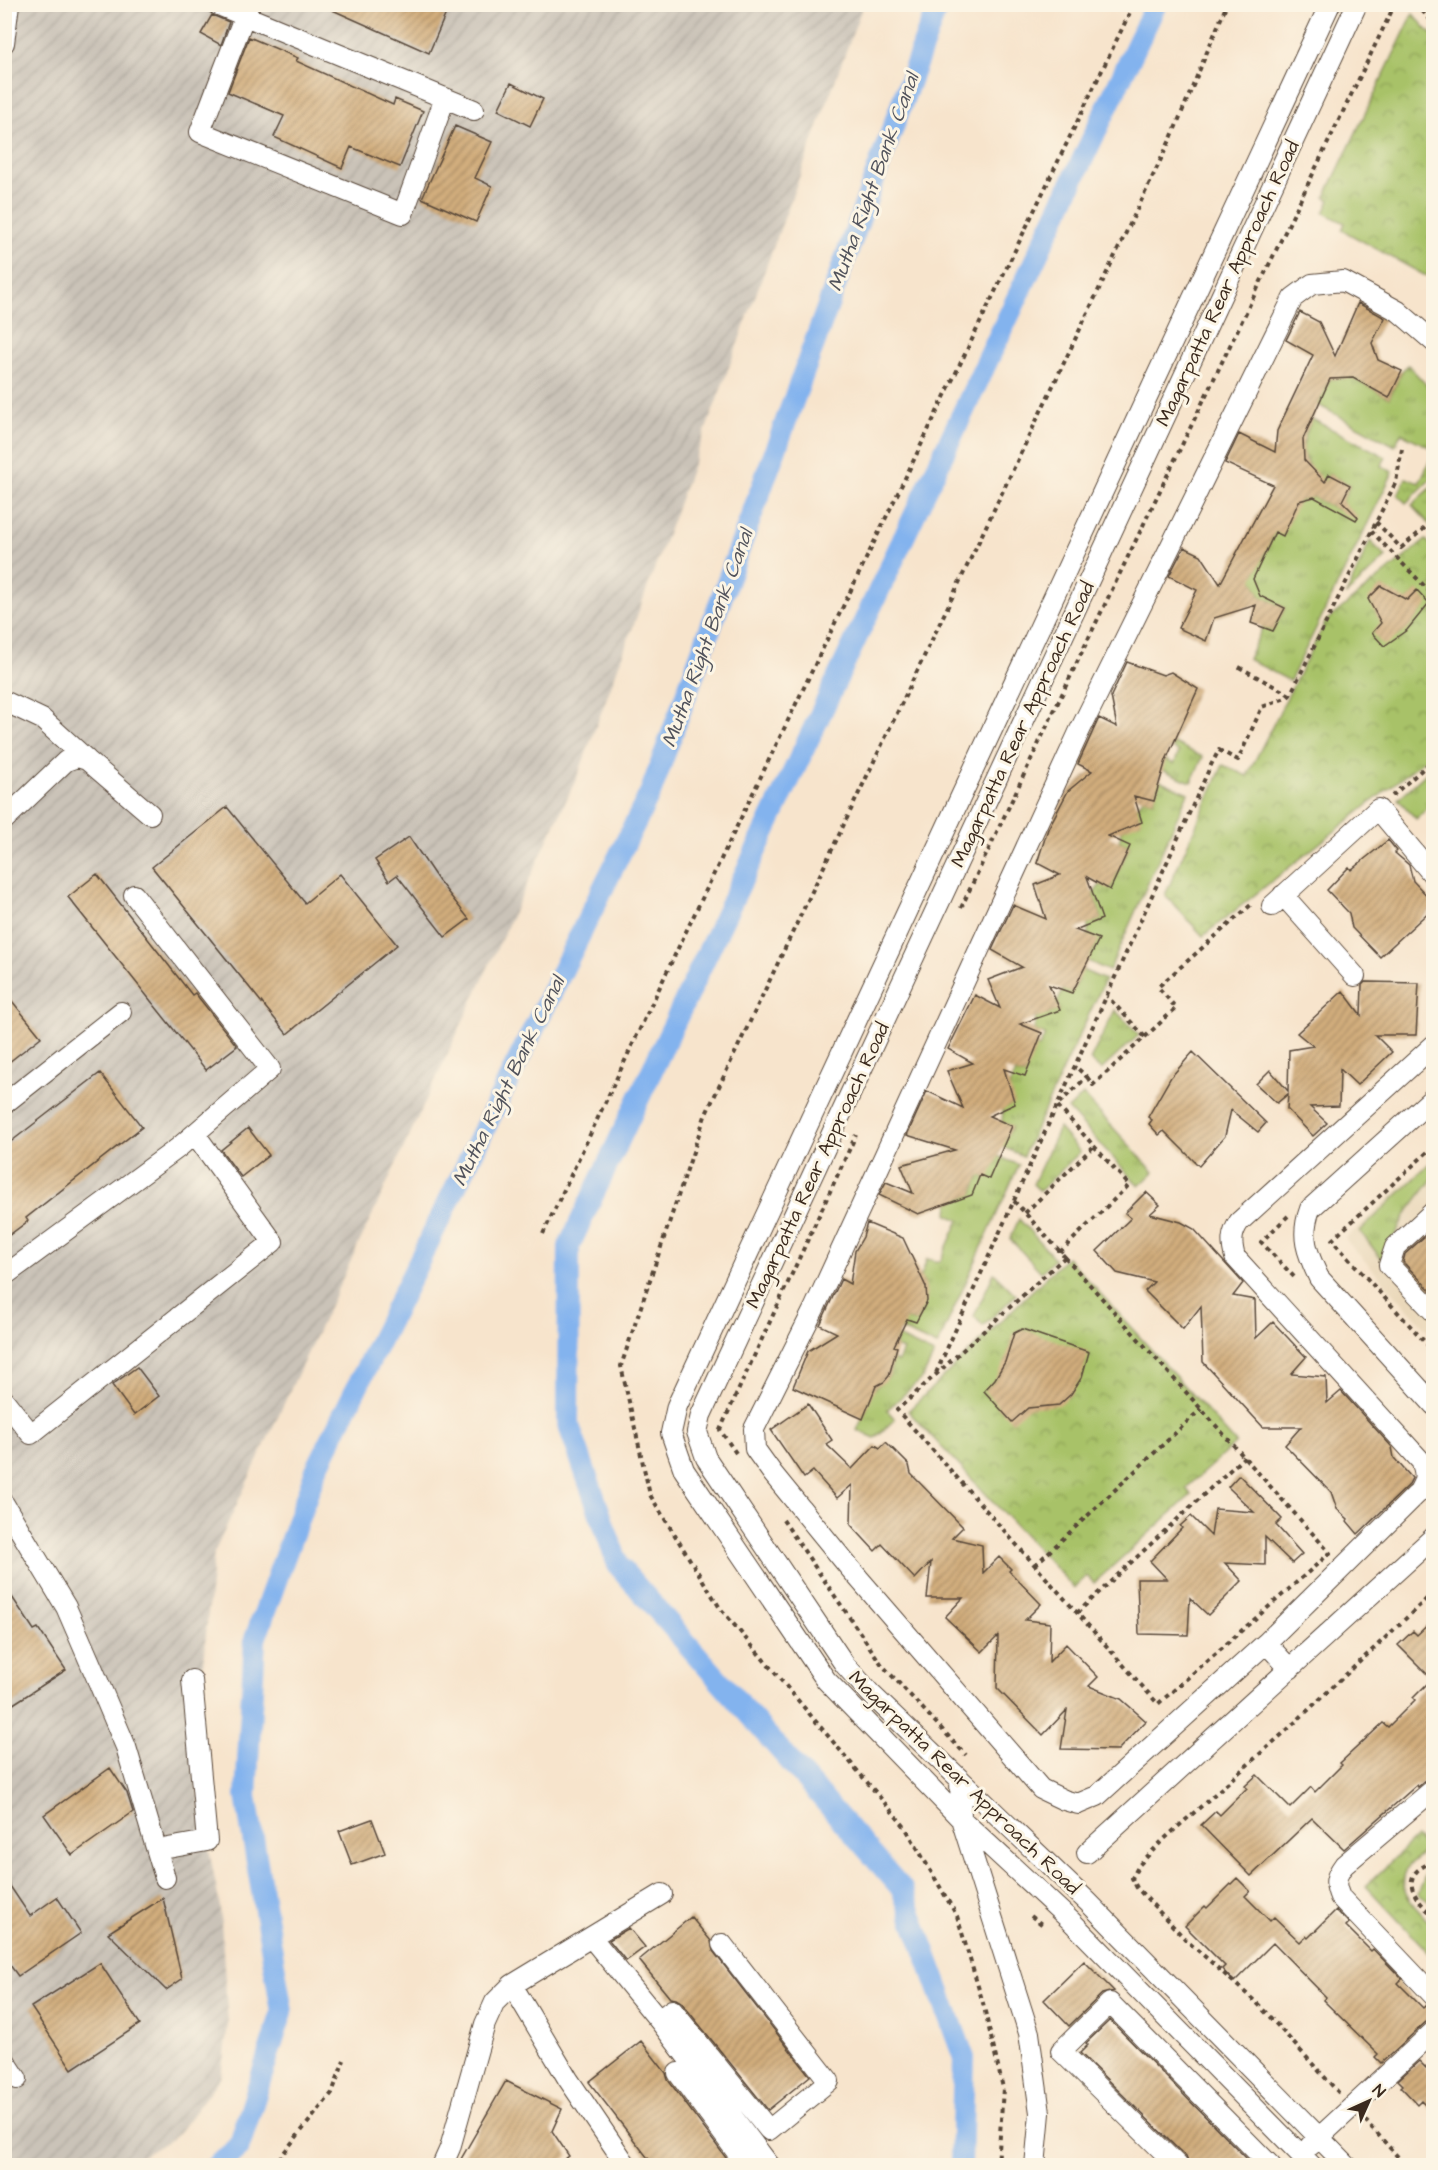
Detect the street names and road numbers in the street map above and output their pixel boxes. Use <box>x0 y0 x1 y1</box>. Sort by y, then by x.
street label: Magarpatta Rear Approach Road <box>1149 136 1307 431</box>
street label: Magarpatta Rear Approach Road <box>944 577 1102 872</box>
street label: Magarpatta Rear Approach Road <box>739 1018 897 1313</box>
street label: Magarpatta Rear Approach Road <box>842 1664 1086 1902</box>

